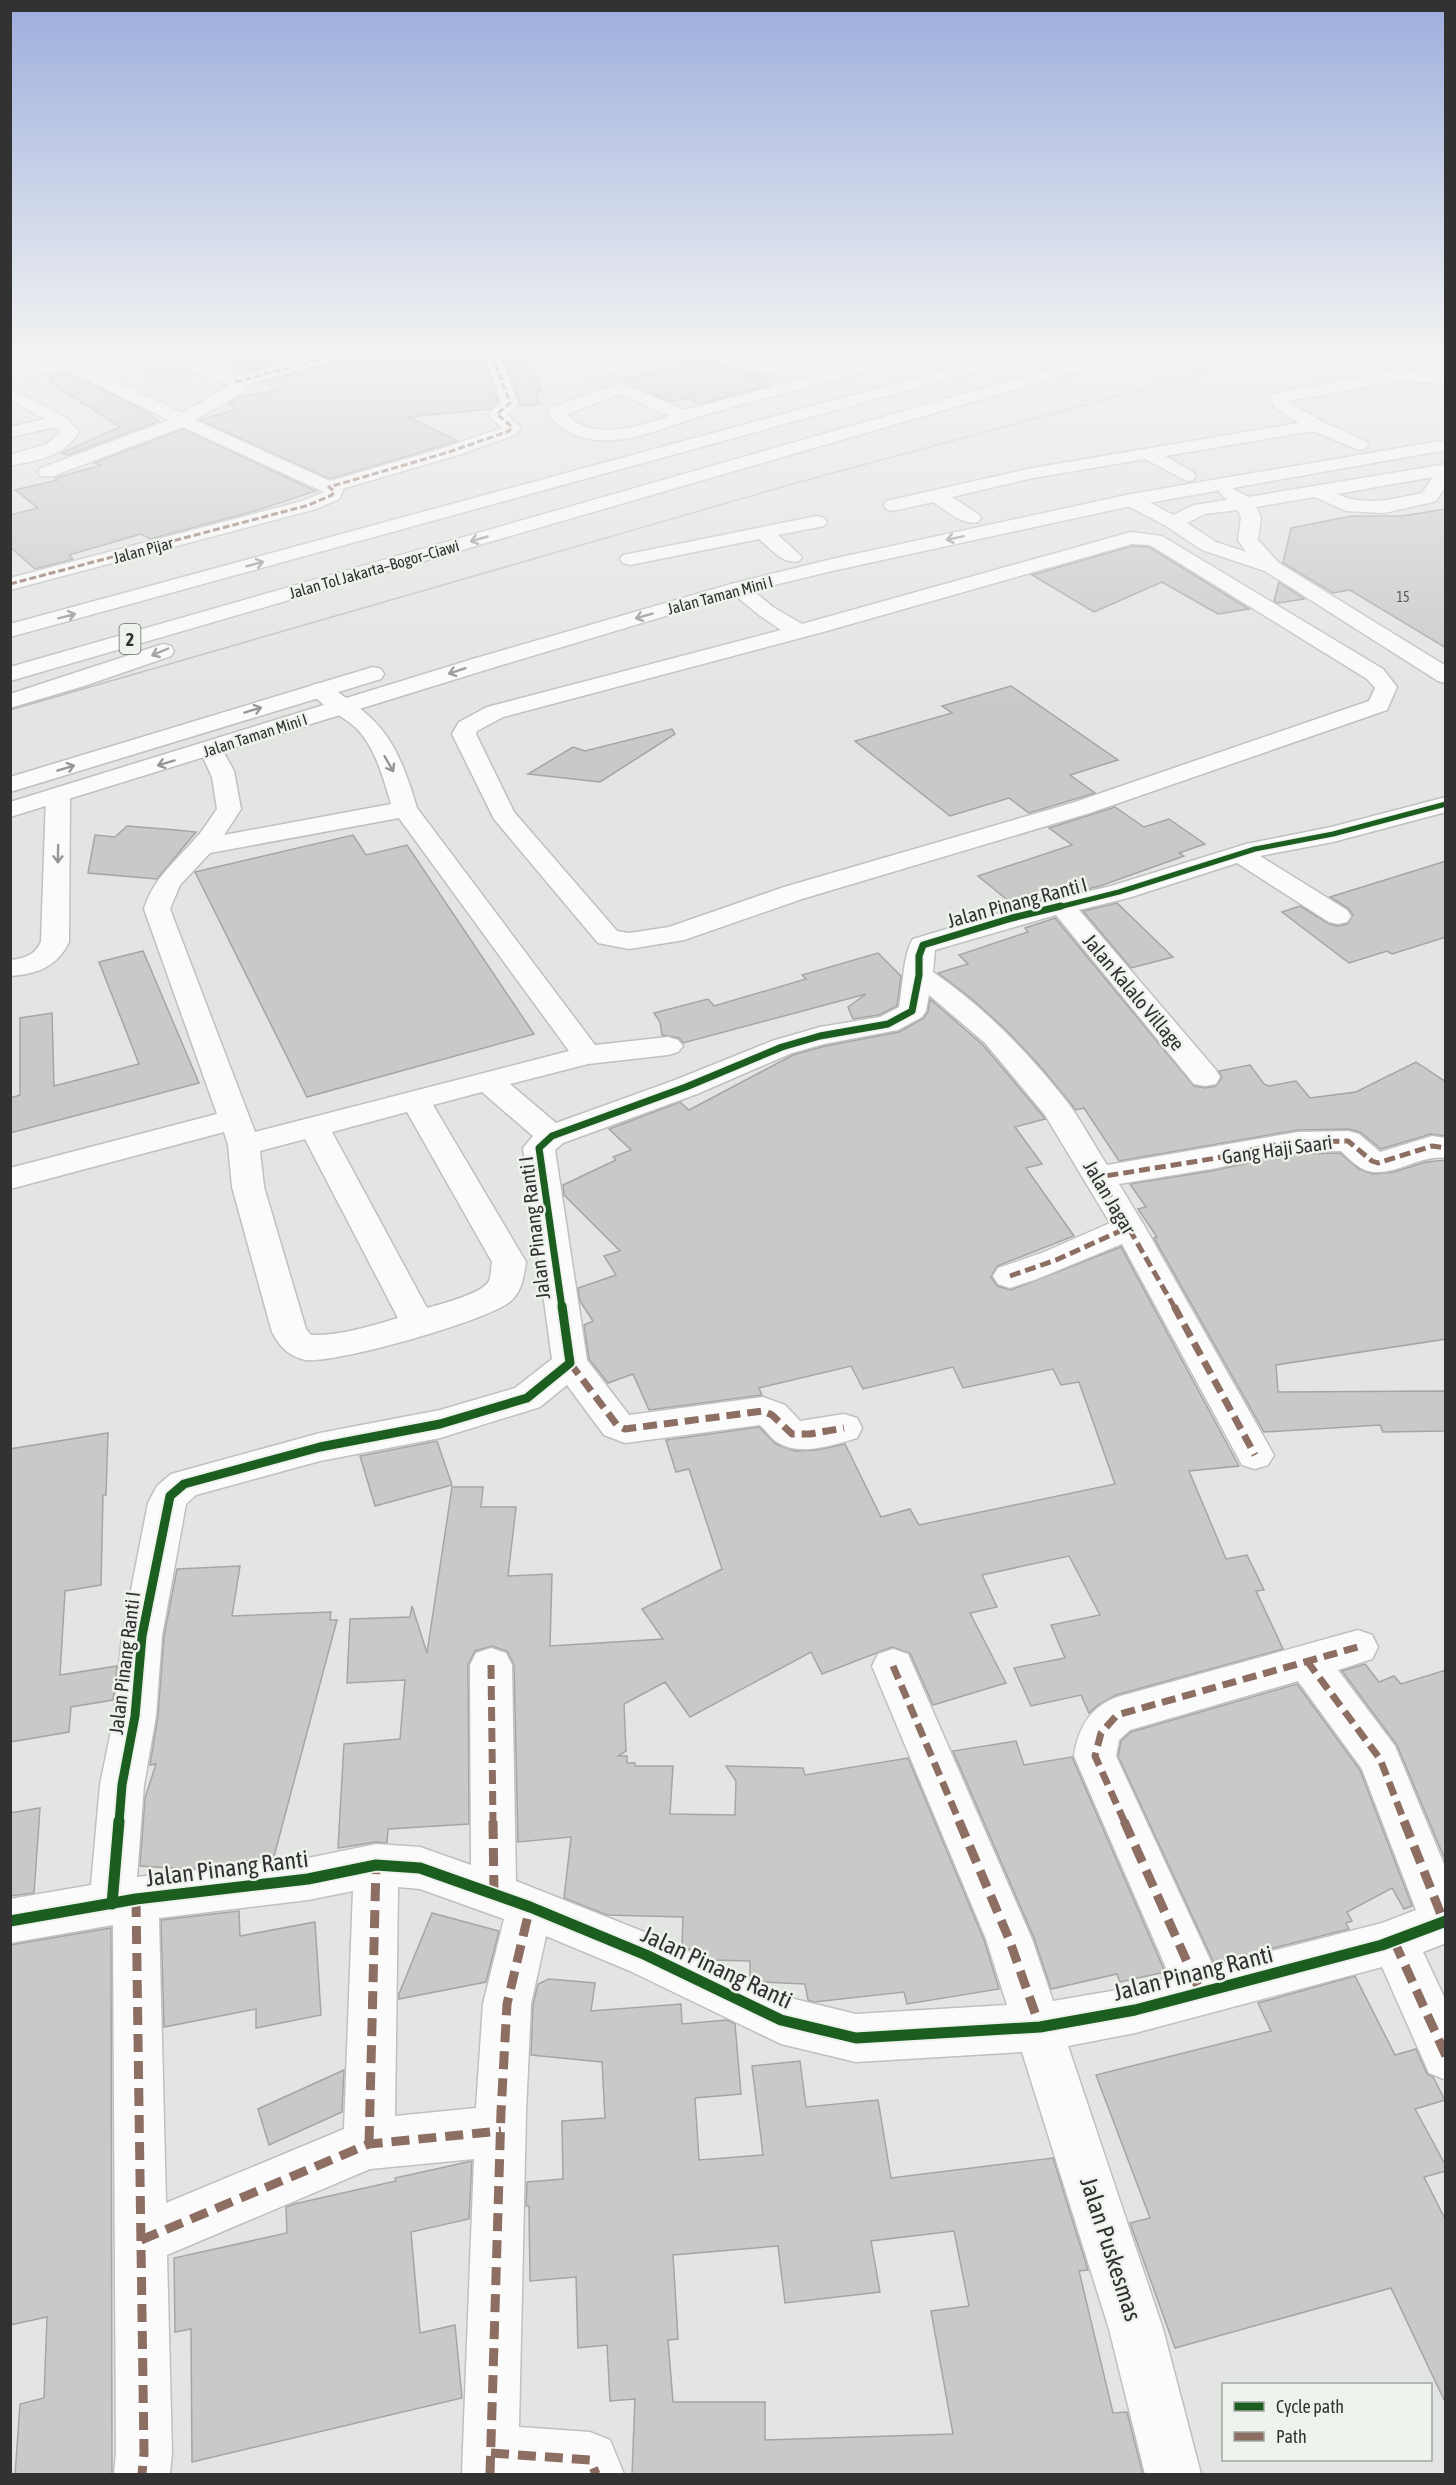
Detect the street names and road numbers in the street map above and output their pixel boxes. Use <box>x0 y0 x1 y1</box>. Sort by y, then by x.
street label: Jalan Pijar <box>111 533 175 568</box>
street label: Jalan Tol Jakarta–Bogor–Ciawi <box>287 536 461 603</box>
street label: Jalan Taman Mini I <box>665 572 775 618</box>
road number: 2 <box>120 624 140 654</box>
street label: Jalan Taman Mini I <box>201 710 309 760</box>
street label: Jalan Pinang Ranti I <box>944 872 1090 932</box>
street label: Jalan Kalalo Village <box>1079 929 1189 1055</box>
street label: Gang Haji Saari <box>1220 1130 1334 1168</box>
street label: Jalan Pinang Ranti I <box>514 1155 554 1301</box>
street label: Jalan Jagar <box>1079 1156 1141 1239</box>
street label: Jalan Pinang Ranti I <box>104 1590 144 1736</box>
street label: Jalan Pinang Ranti <box>144 1845 310 1891</box>
street label: Jalan Pinang Ranti <box>637 1920 797 2014</box>
street label: Jalan Pinang Ranti <box>1110 1940 1276 2006</box>
street label: Jalan Puskesmas <box>1075 2174 1147 2324</box>

